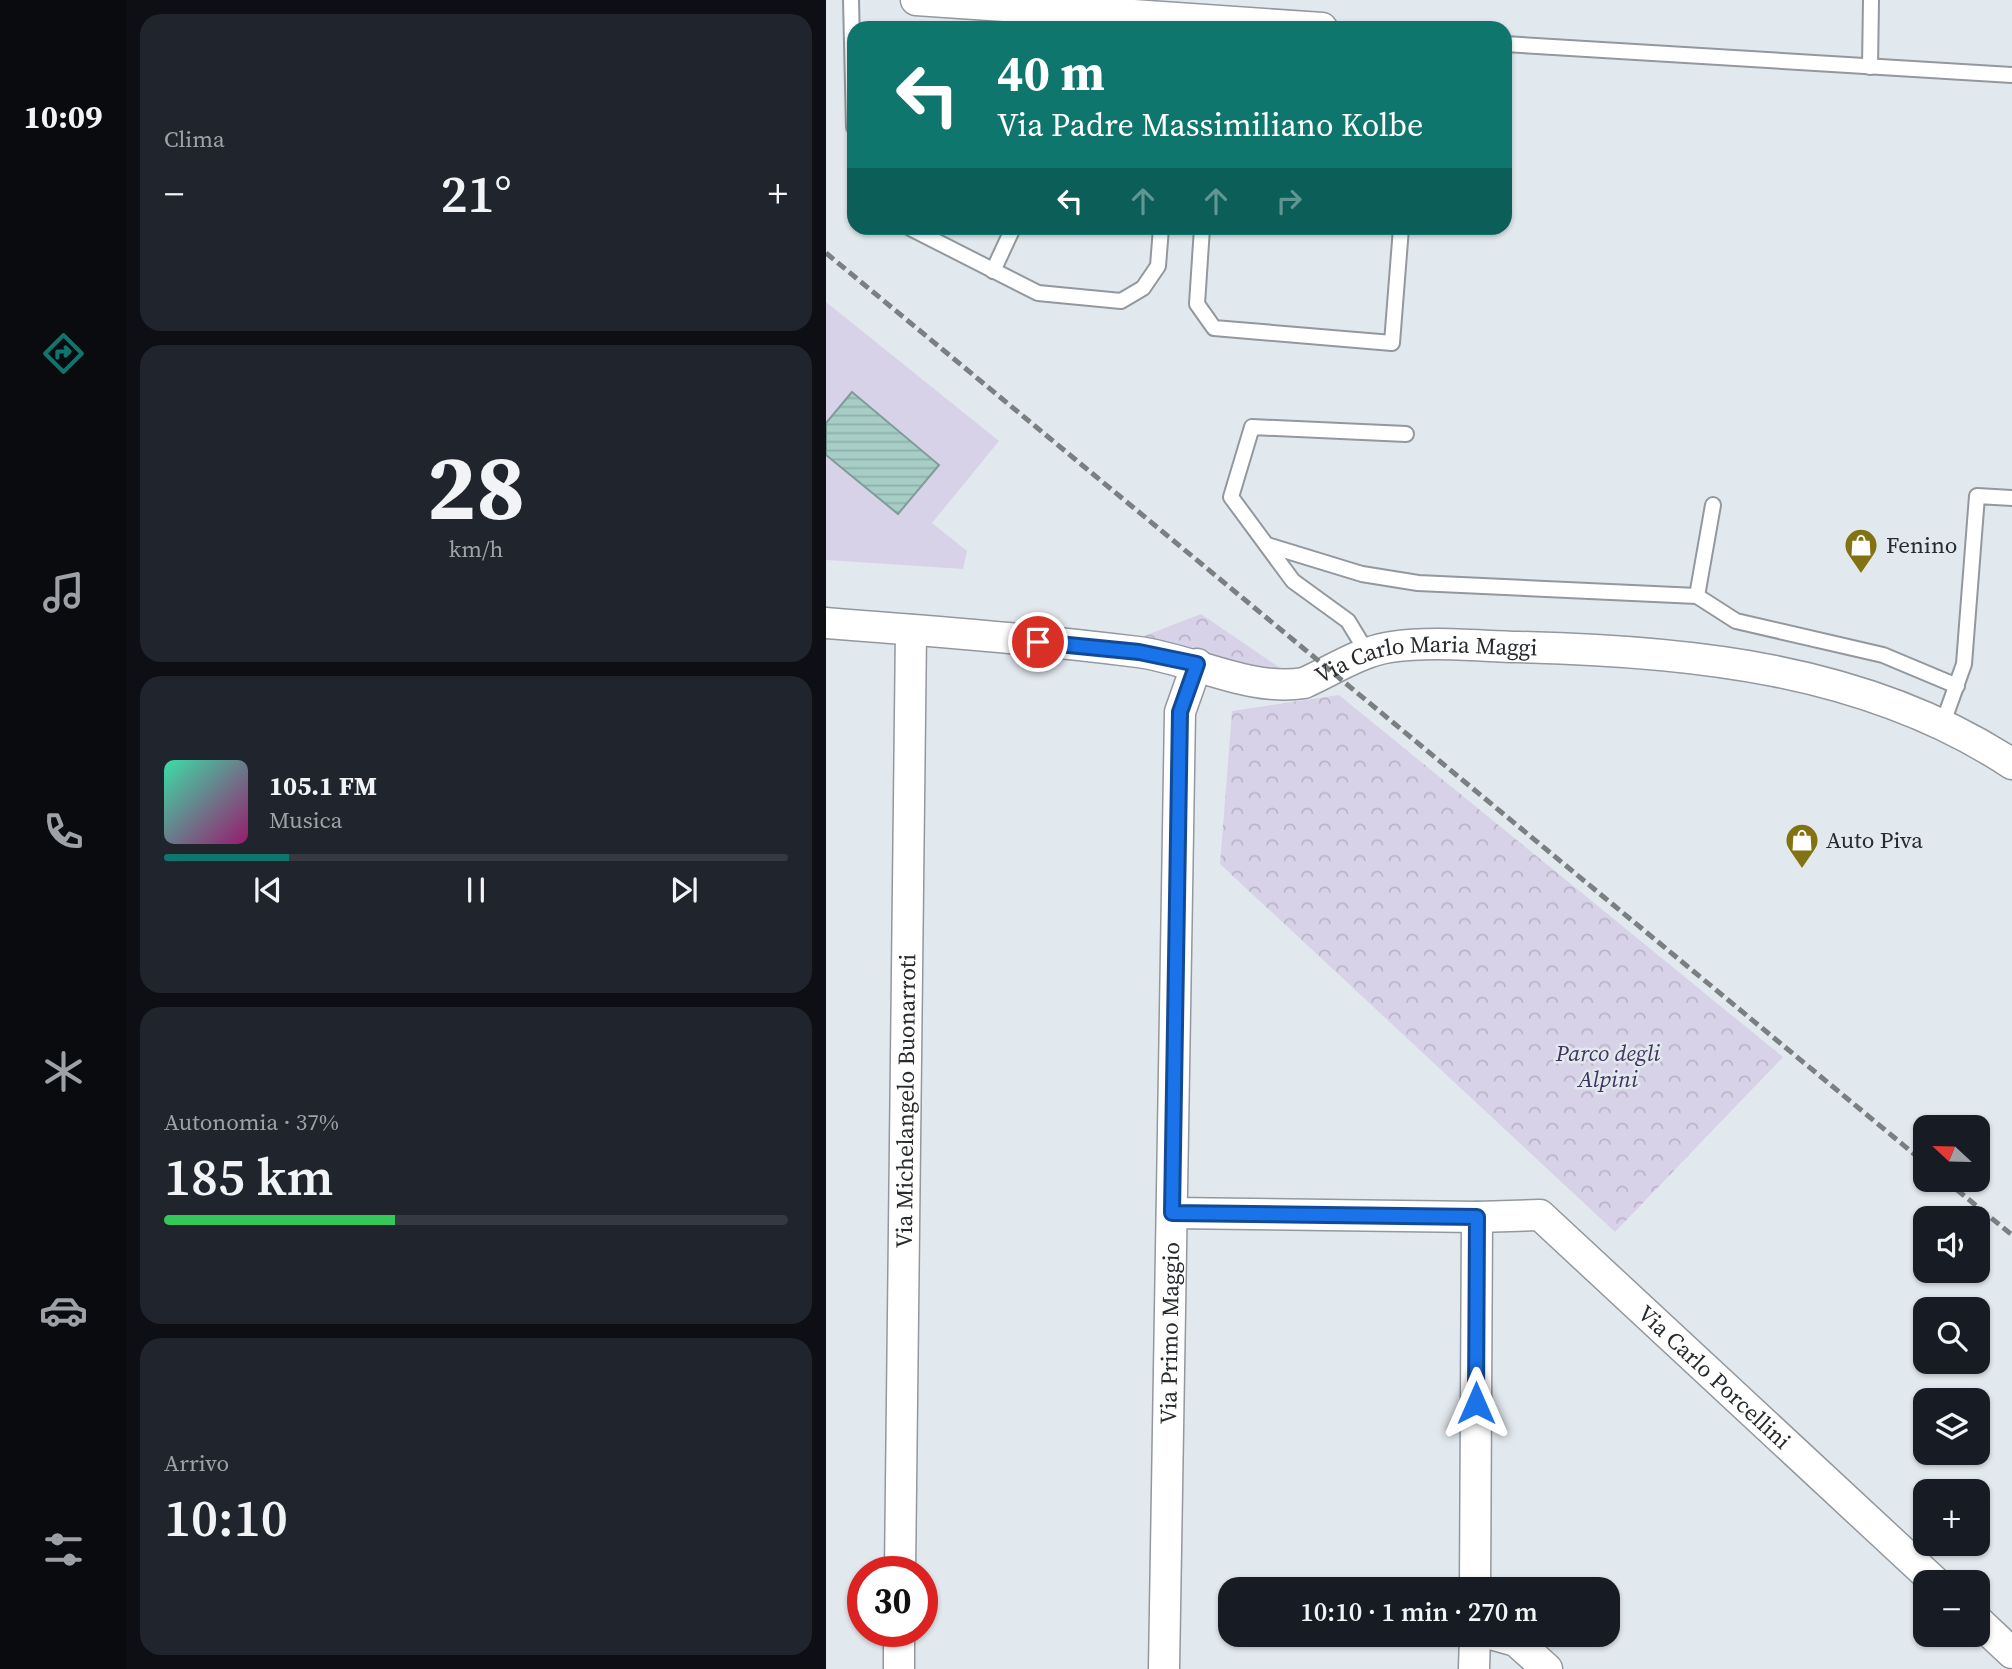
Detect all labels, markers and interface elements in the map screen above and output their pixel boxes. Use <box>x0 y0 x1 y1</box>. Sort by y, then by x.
text: 40 m <box>997 39 1105 106</box>
icon: left <box>882 49 973 140</box>
text: 10:09 <box>24 95 102 139</box>
text: Via Padre Massimiliano Kolbe <box>997 103 1423 147</box>
text: Clima <box>164 123 225 155</box>
text: 21° <box>440 158 512 229</box>
text: − <box>164 168 184 220</box>
text: + <box>768 168 788 220</box>
icon: left <box>1051 182 1089 220</box>
icon: ahead <box>1124 182 1162 220</box>
icon: ahead <box>1197 182 1235 220</box>
icon: right <box>1270 182 1308 220</box>
icon: directions <box>39 329 88 378</box>
text: 28 <box>427 425 525 549</box>
shop icon: Fenino <box>1842 526 1880 575</box>
place label: Fenino <box>1886 529 1957 561</box>
text: km/h <box>449 533 503 565</box>
icon: music <box>39 568 88 617</box>
pin <box>1008 612 1068 672</box>
icon: arrive <box>1019 623 1057 661</box>
street label: Via Carlo Maria Maggi <box>1309 628 1538 691</box>
text: 105.1 FM <box>269 768 377 804</box>
text: Musica <box>269 804 342 836</box>
icon: phone <box>39 807 88 856</box>
shop icon: Auto Piva <box>1783 821 1821 870</box>
place label: Auto Piva <box>1826 824 1923 856</box>
icon: previous <box>249 871 287 909</box>
icon: pause <box>457 871 495 909</box>
icon: next <box>665 871 703 909</box>
street label: Via Michelangelo Buonarroti <box>888 954 923 1248</box>
park label: Parco degli Alpini <box>1555 1037 1660 1095</box>
icon: climate <box>39 1047 88 1096</box>
text: Autonomia · 37% <box>164 1106 339 1138</box>
north arrow <box>1913 1115 1990 1192</box>
map controls <box>1913 1115 1990 1647</box>
text: 185 km <box>164 1141 333 1212</box>
button: sound <box>1913 1206 1990 1283</box>
street label: Via Primo Maggio <box>1152 1242 1187 1424</box>
icon: car <box>39 1286 88 1335</box>
button: search <box>1913 1297 1990 1374</box>
street label: Via Carlo Porcellini <box>1631 1298 1798 1456</box>
position arrow <box>1439 1366 1513 1440</box>
button: layers <box>1913 1388 1990 1465</box>
text: Arrivo <box>164 1447 229 1479</box>
button: + <box>1913 1479 1990 1556</box>
text: 10:10 <box>164 1482 288 1553</box>
icon: filters <box>39 1525 88 1574</box>
speed limit sign: 30 <box>847 1556 938 1647</box>
button: − <box>1913 1570 1990 1647</box>
text: 10:10 · 1 min · 270 m <box>1300 1594 1538 1630</box>

